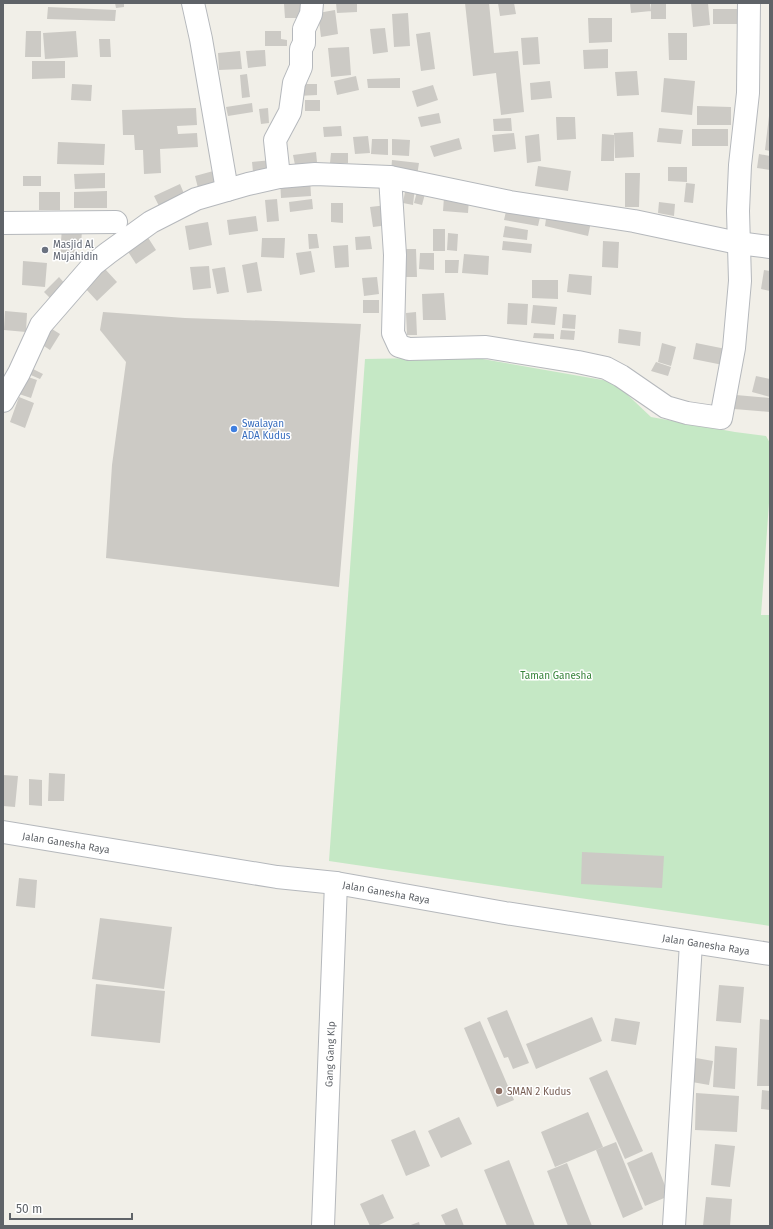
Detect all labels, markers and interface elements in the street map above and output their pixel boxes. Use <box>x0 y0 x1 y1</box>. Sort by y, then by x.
place label: Masjid Al Mujahidin <box>53 239 98 263</box>
marker: Masjid Al Mujahidin <box>40 245 50 255</box>
place label: Swalayan ADA Kudus <box>242 418 291 442</box>
marker: Swalayan ADA Kudus <box>229 424 239 434</box>
park label: Taman Ganesha <box>520 670 592 682</box>
street label: Jalan Ganesha Raya <box>21 830 111 856</box>
street label: Jalan Ganesha Raya <box>341 879 431 907</box>
street label: Jalan Ganesha Raya <box>661 932 750 958</box>
street label: Gang Gang Klp <box>323 1021 338 1087</box>
marker: SMAN 2 Kudus <box>494 1086 504 1096</box>
place label: SMAN 2 Kudus <box>507 1086 571 1098</box>
scale bar <box>10 1195 132 1221</box>
text: 50 m <box>16 1202 42 1216</box>

